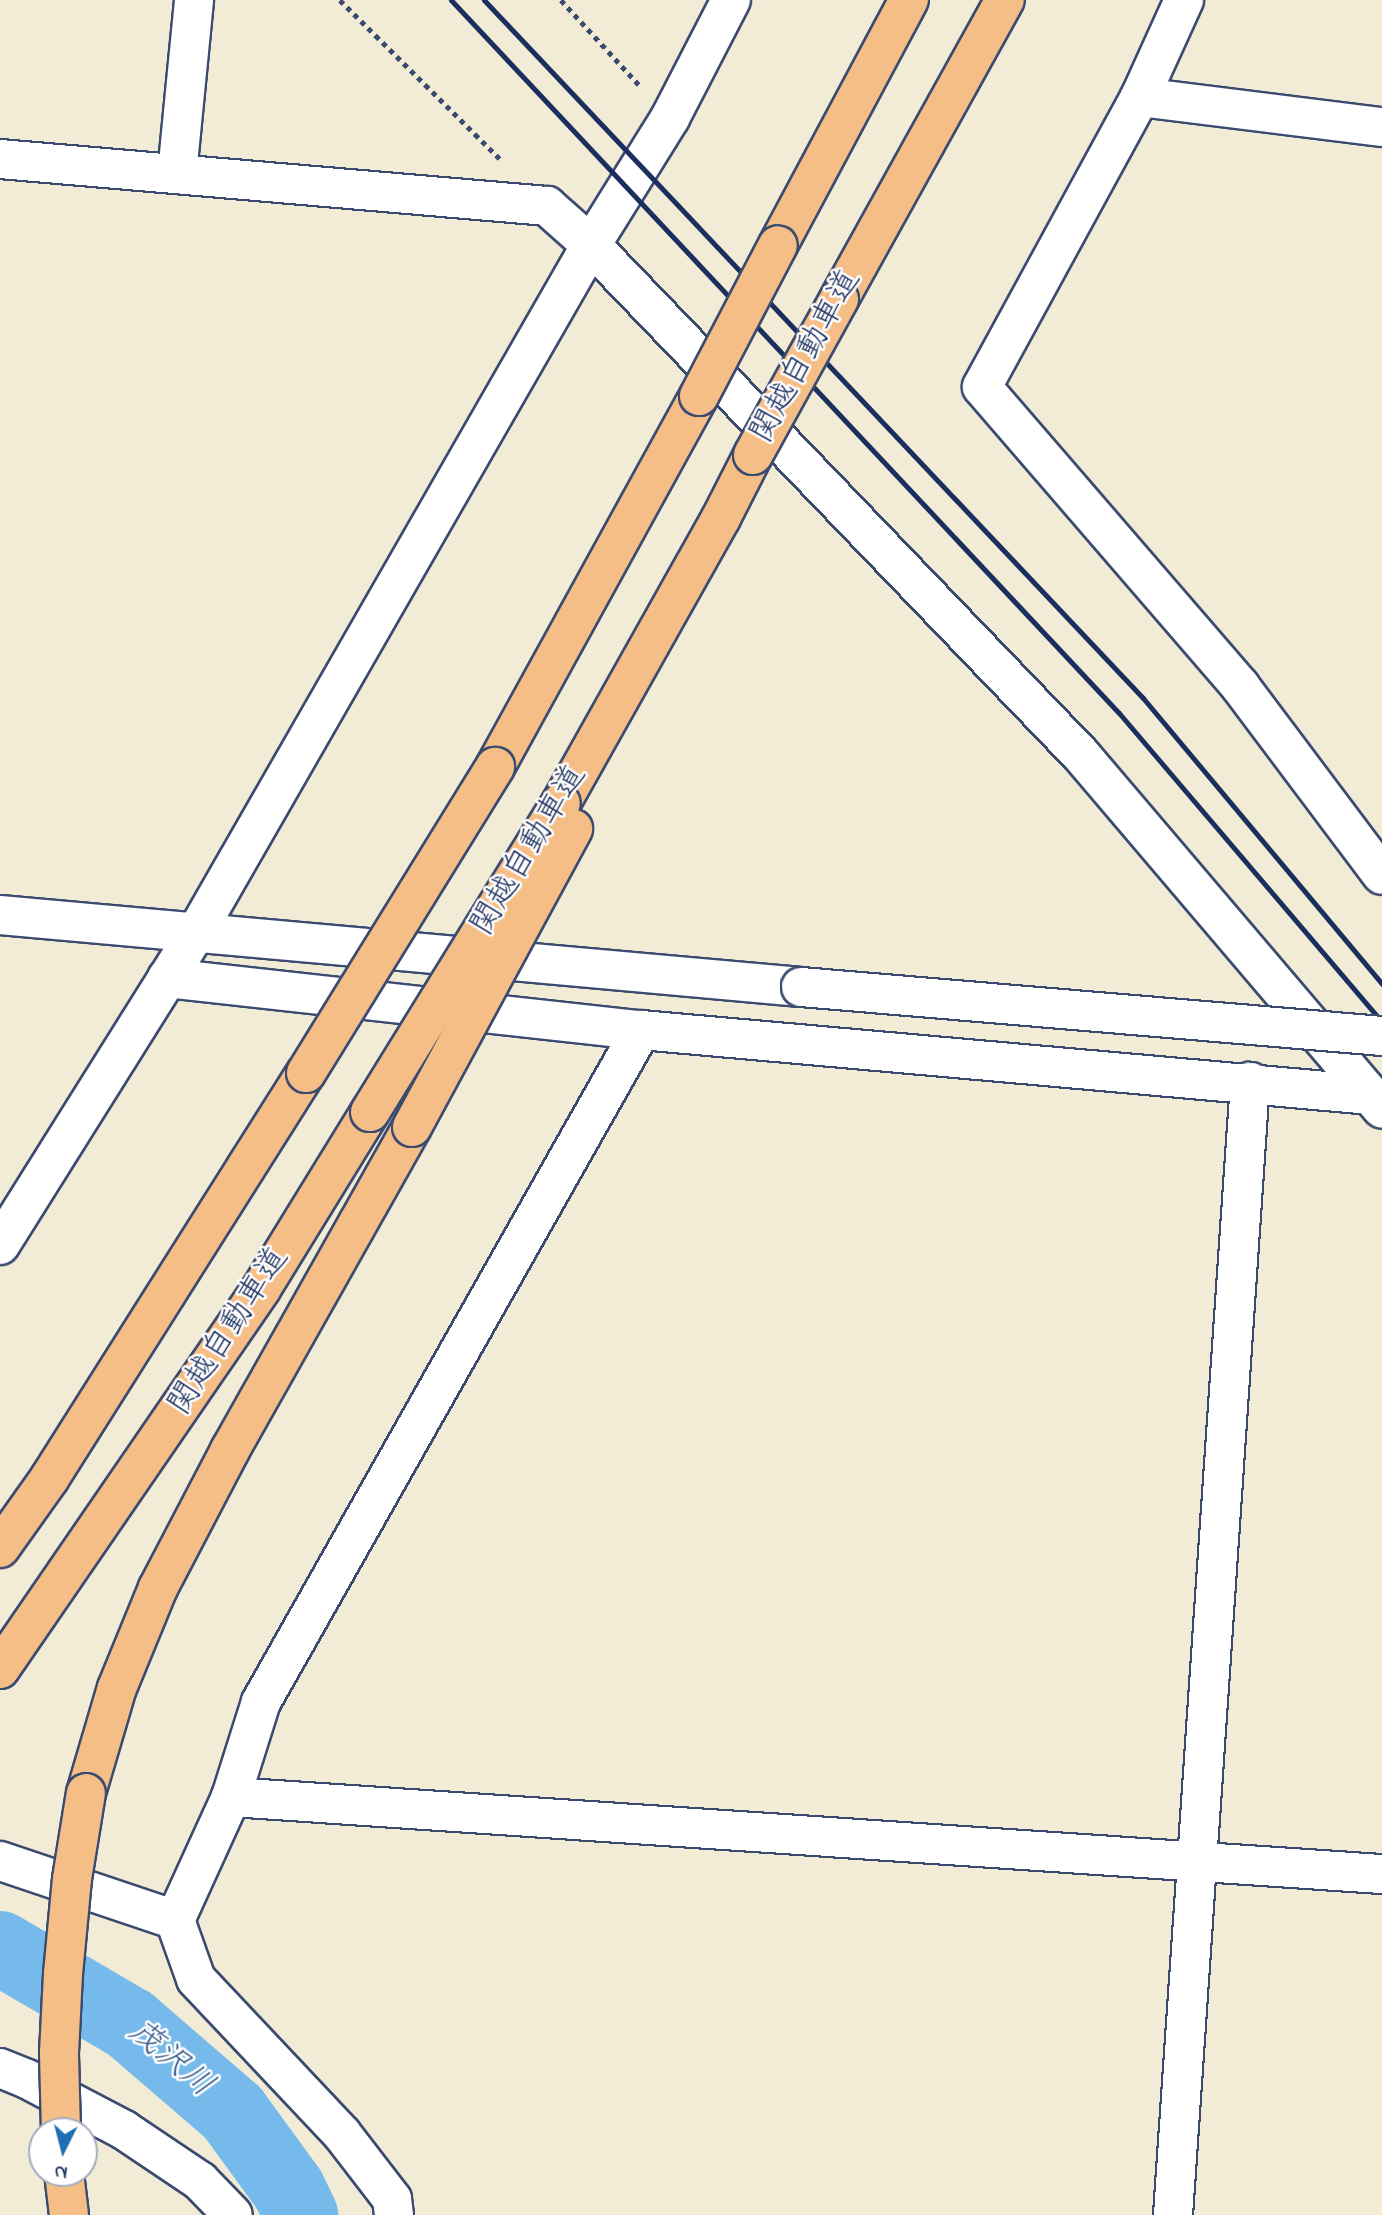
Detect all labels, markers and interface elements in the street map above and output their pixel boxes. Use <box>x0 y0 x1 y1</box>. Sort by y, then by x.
street label: 関越自動車道 <box>744 264 870 450</box>
street label: 関越自動車道 <box>464 759 596 943</box>
street label: 関越自動車道 <box>162 1241 298 1423</box>
water label: 茂沢川 <box>119 2013 221 2107</box>
north arrow <box>28 2117 98 2187</box>
text: N <box>53 2157 69 2185</box>

